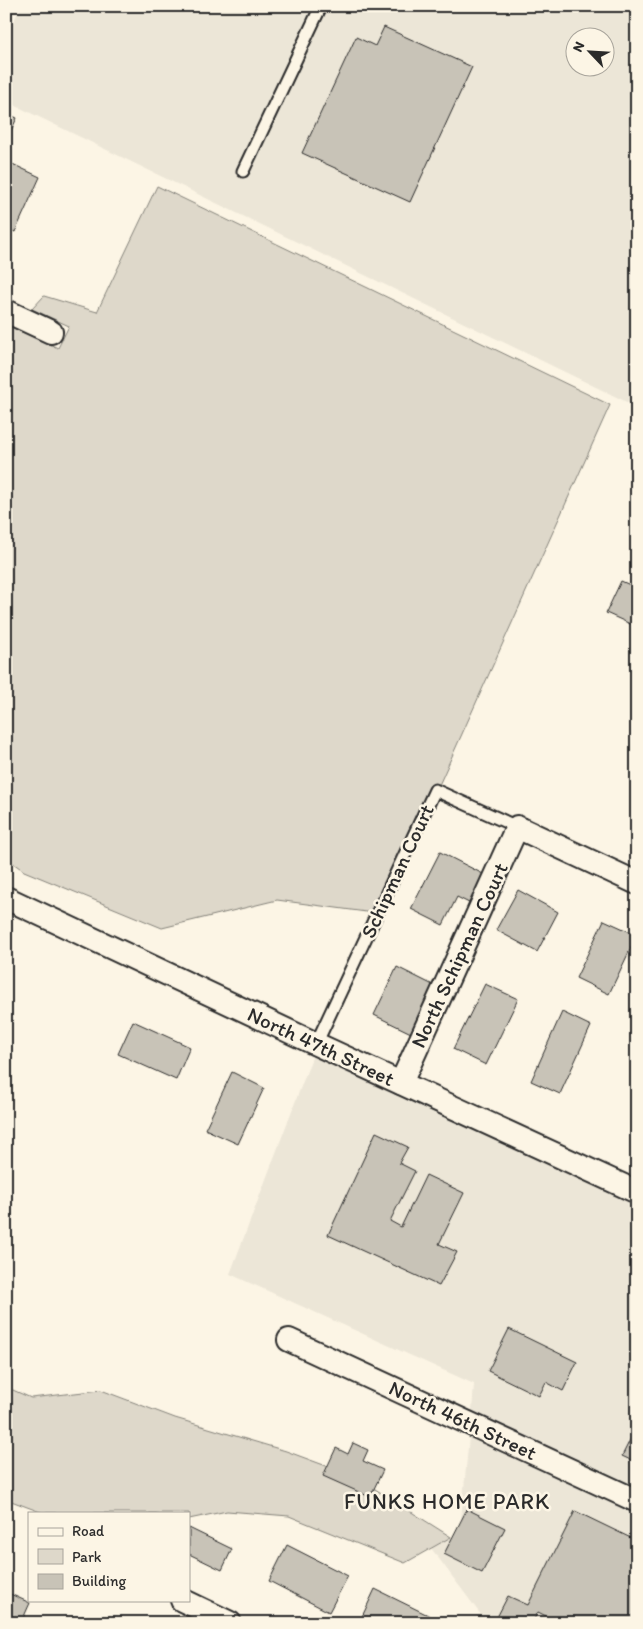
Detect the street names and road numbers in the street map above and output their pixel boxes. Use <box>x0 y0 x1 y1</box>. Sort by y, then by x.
street label: Schipman Court <box>355 800 439 942</box>
street label: North Schipman Court <box>405 858 513 1052</box>
street label: North 47th Street <box>244 1001 399 1091</box>
street label: North 46th Street <box>385 1375 541 1465</box>

